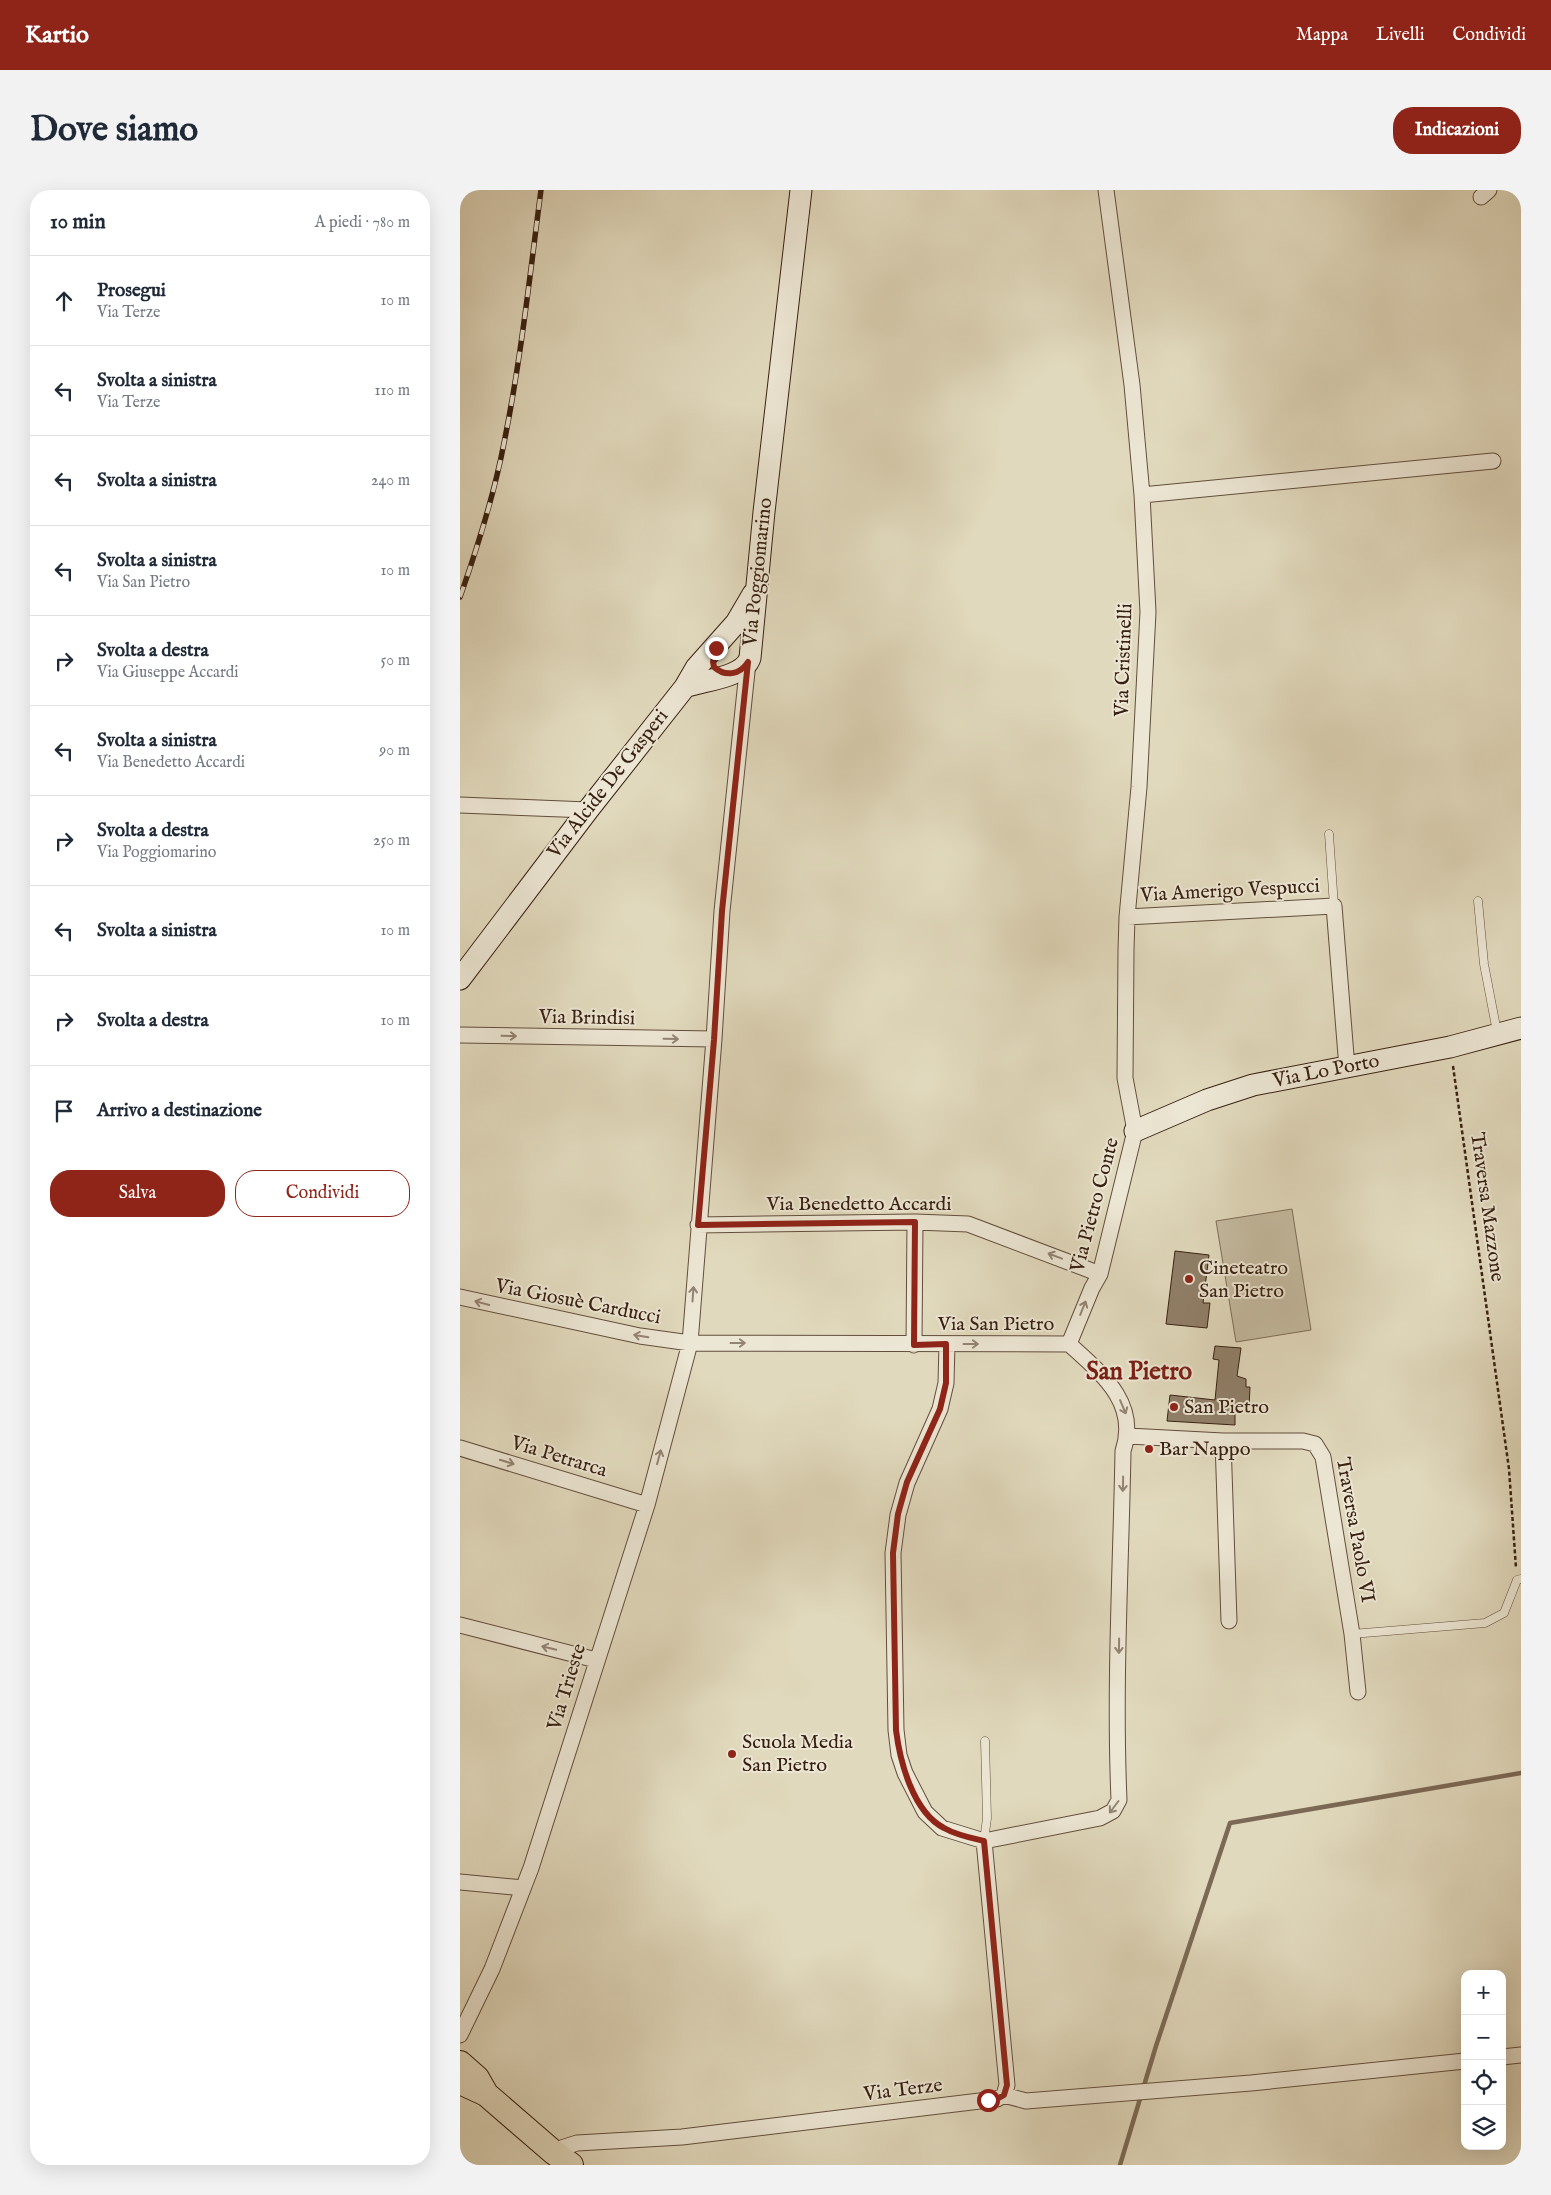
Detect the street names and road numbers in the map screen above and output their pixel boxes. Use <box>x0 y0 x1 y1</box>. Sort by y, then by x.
street label: Via Poggiomarino <box>738 496 778 649</box>
street label: Via Cristinelli <box>1109 603 1138 718</box>
street label: Via Alcide De Gasperi <box>541 704 674 864</box>
street label: Via Amerigo Vespucci <box>1138 874 1321 908</box>
street label: Via Brindisi <box>538 1005 635 1031</box>
street label: Via Lo Porto <box>1270 1048 1382 1094</box>
street label: Traversa Mazzone <box>1464 1131 1510 1283</box>
street label: Via Pietro Conte <box>1065 1135 1125 1276</box>
street label: Via Benedetto Accardi <box>765 1192 952 1217</box>
street label: Via Giosuè Carducci <box>492 1273 663 1330</box>
street label: Via San Pietro <box>937 1312 1054 1337</box>
street label: Via Petrarca <box>507 1430 610 1484</box>
street label: Traversa Paolo VI <box>1330 1455 1380 1605</box>
street label: Via Trieste <box>542 1641 592 1734</box>
street label: Via Terze <box>861 2073 944 2107</box>

